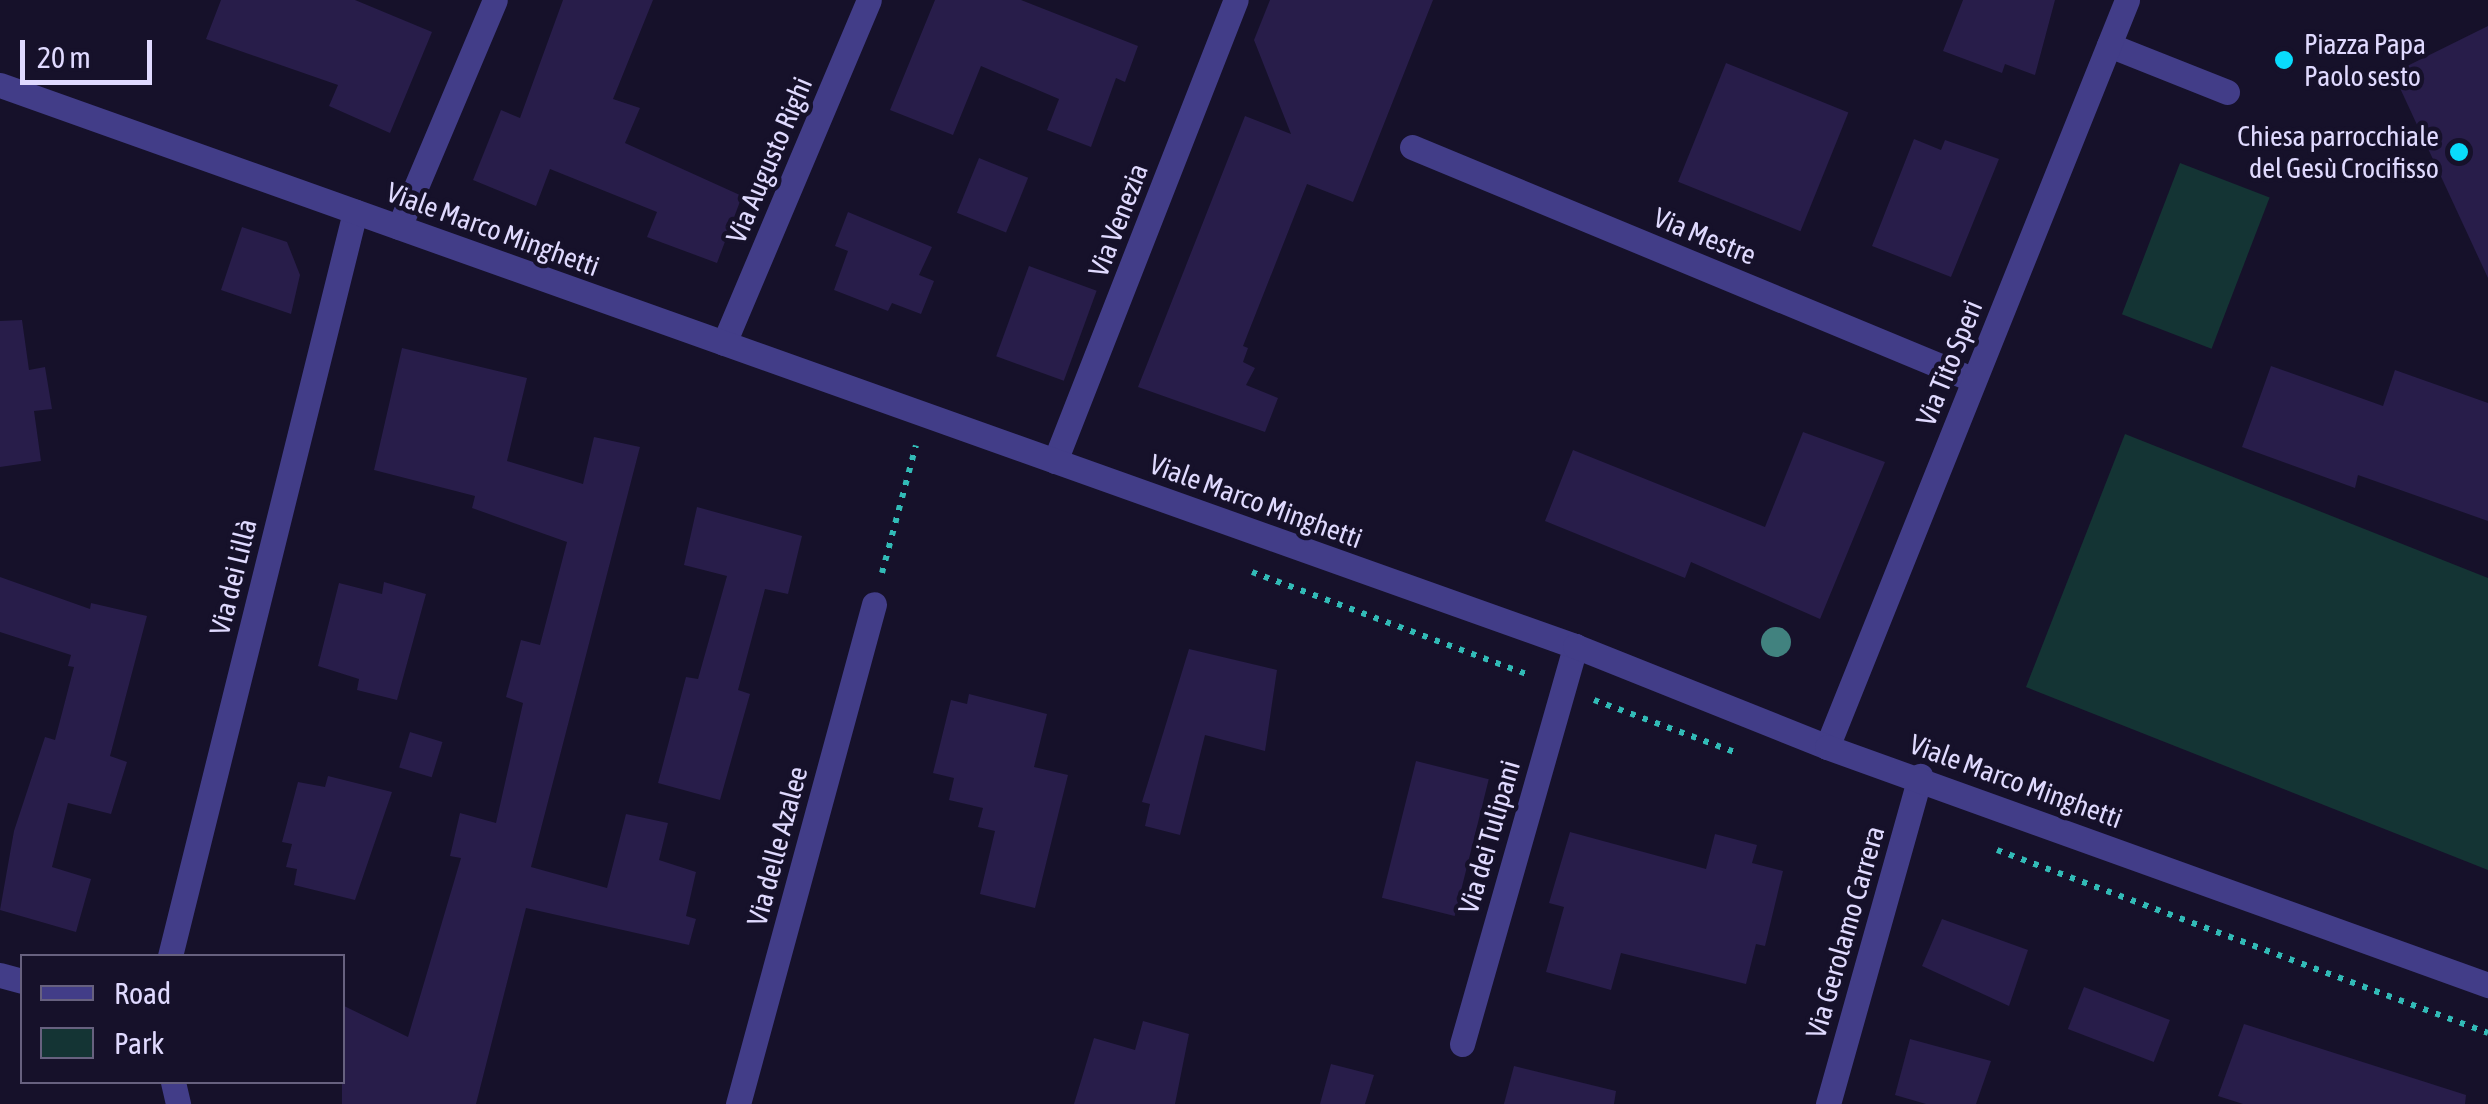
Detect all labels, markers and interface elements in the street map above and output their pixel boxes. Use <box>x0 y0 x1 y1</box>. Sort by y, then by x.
scale bar <box>25 20 158 82</box>
place label: Piazza Papa Paolo sesto <box>2304 27 2426 93</box>
text: 20 m <box>37 40 91 74</box>
marker: Piazza Papa Paolo sesto <box>2273 49 2295 71</box>
street label: Via Augusto Righi <box>719 72 819 248</box>
place label: Chiesa parrocchiale del Gesù Crocifisso <box>2237 119 2439 185</box>
marker: Chiesa parrocchiale del Gesù Crocifisso <box>2448 141 2470 163</box>
street label: Via Venezia <box>1081 159 1155 281</box>
street label: Viale Marco Minghetti <box>382 175 604 283</box>
street label: Via Mestre <box>1649 200 1761 272</box>
street label: Via Tito Speri <box>1909 295 1989 431</box>
street label: Viale Marco Minghetti <box>1145 447 1367 555</box>
street label: Via dei Lillà <box>202 515 264 639</box>
street label: Viale Marco Minghetti <box>1905 727 2127 835</box>
street label: Via dei Tulipani <box>1451 756 1527 918</box>
street label: Via delle Azalee <box>740 763 814 929</box>
street label: Via Gerolamo Carrera <box>1799 822 1891 1042</box>
legend <box>20 954 345 1084</box>
text: Road <box>114 976 171 1010</box>
text: Park <box>114 1026 164 1060</box>

